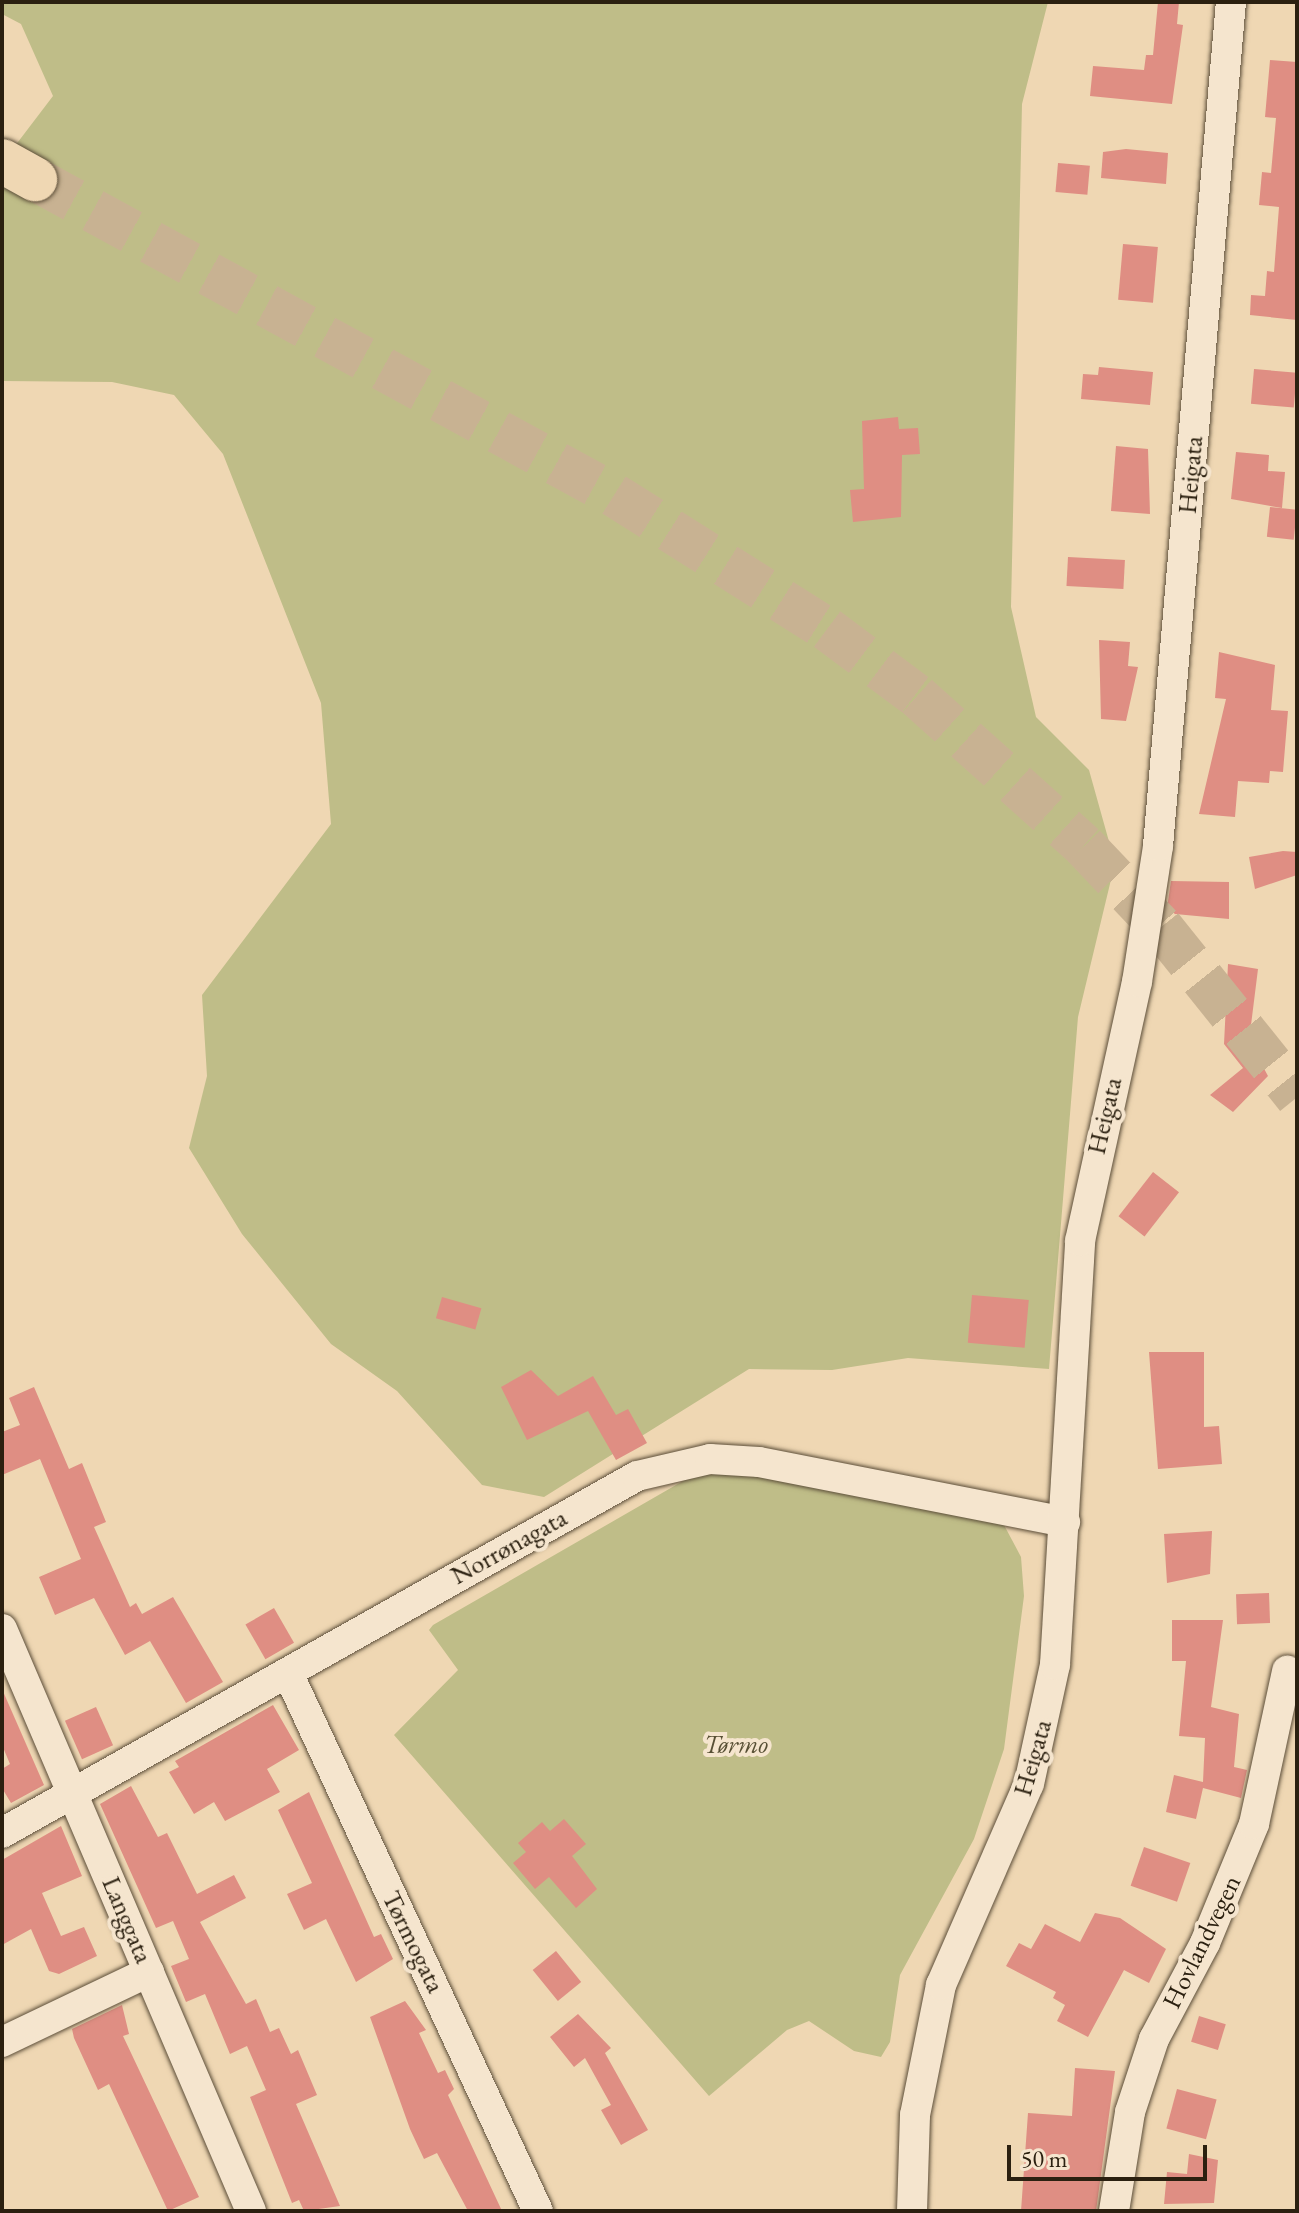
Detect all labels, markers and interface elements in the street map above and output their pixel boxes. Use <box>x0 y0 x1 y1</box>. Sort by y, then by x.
street label: Heigata <box>1172 435 1210 515</box>
street label: Heigata <box>1081 1075 1129 1157</box>
street label: Norrønagata <box>446 1502 572 1592</box>
street label: Heigata <box>1007 1716 1059 1800</box>
park label: Tørmo <box>704 1729 768 1761</box>
street label: Hovlandvegen <box>1156 1870 1248 2014</box>
street label: Langgata <box>95 1872 159 1968</box>
street label: Tørmogata <box>375 1886 451 1998</box>
scale bar <box>1011 2129 1211 2179</box>
text: 50 m <box>1021 2143 1068 2174</box>

